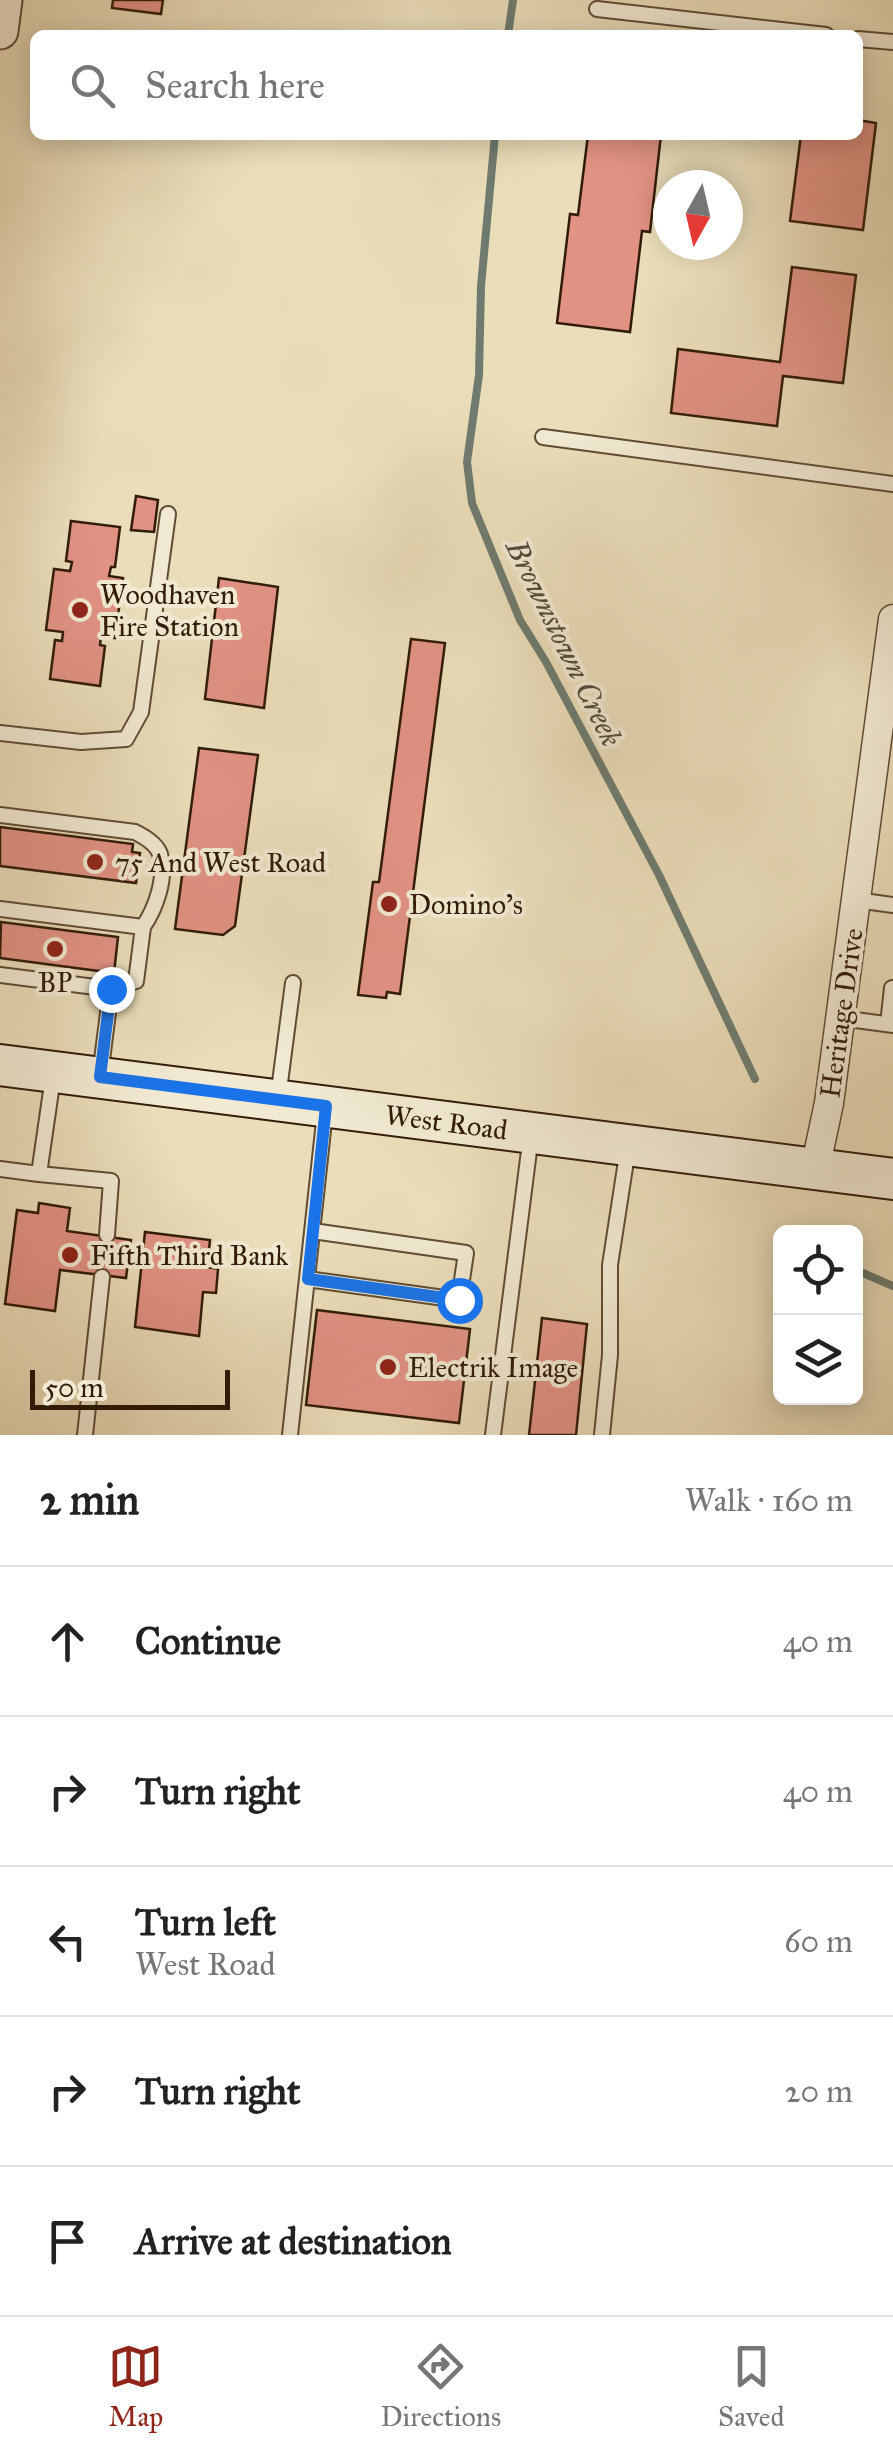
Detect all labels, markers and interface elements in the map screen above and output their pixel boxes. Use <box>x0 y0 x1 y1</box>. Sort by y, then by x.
search box <box>30 30 863 140</box>
icon: search <box>65 58 120 113</box>
text: Search here <box>145 62 325 108</box>
north arrow <box>653 170 743 260</box>
water label: Brownstown Creek <box>497 532 630 752</box>
place label: Woodhaven Fire Station <box>100 577 239 644</box>
marker: Woodhaven Fire Station <box>69 599 91 621</box>
place label: 75 And West Road <box>115 845 326 880</box>
marker: 75 And West Road <box>84 851 106 873</box>
place label: Domino's <box>409 887 523 922</box>
marker: Domino's <box>378 893 400 915</box>
street label: Heritage Drive <box>812 926 871 1100</box>
marker: BP <box>44 938 66 960</box>
place label: BP <box>38 965 72 1000</box>
route end <box>89 967 135 1013</box>
street label: West Road <box>383 1097 510 1148</box>
map controls <box>773 1225 863 1405</box>
button: locate <box>773 1225 863 1315</box>
place label: Fifth Third Bank <box>90 1238 288 1273</box>
marker: Fifth Third Bank <box>59 1244 81 1266</box>
route start <box>437 1278 483 1324</box>
button: layers <box>773 1315 863 1405</box>
place label: Electrik Image <box>408 1350 578 1385</box>
marker: Electrik Image <box>377 1356 399 1378</box>
scale bar <box>30 1365 230 1410</box>
text: 50 m <box>45 1370 104 1405</box>
text: 2 min <box>40 1474 139 1526</box>
text: Walk · 160 m <box>685 1481 853 1520</box>
icon: ahead <box>40 1614 95 1669</box>
text: Continue <box>135 1618 281 1664</box>
text: 40 m <box>783 1622 853 1661</box>
icon: right <box>40 1764 95 1819</box>
text: Turn right <box>135 1768 301 1814</box>
text: 40 m <box>783 1772 853 1811</box>
text: Turn left <box>135 1899 276 1945</box>
icon: left <box>40 1914 95 1969</box>
text: 60 m <box>784 1922 853 1961</box>
text: West Road <box>135 1945 275 1984</box>
icon: right <box>40 2064 95 2119</box>
text: Turn right <box>135 2068 301 2114</box>
text: 20 m <box>785 2072 853 2111</box>
icon: arrive <box>40 2214 95 2269</box>
text: Arrive at destination <box>135 2218 452 2264</box>
tab: Map <box>108 2339 163 2434</box>
tab: Directions <box>380 2339 501 2434</box>
tab: Saved <box>718 2339 785 2434</box>

